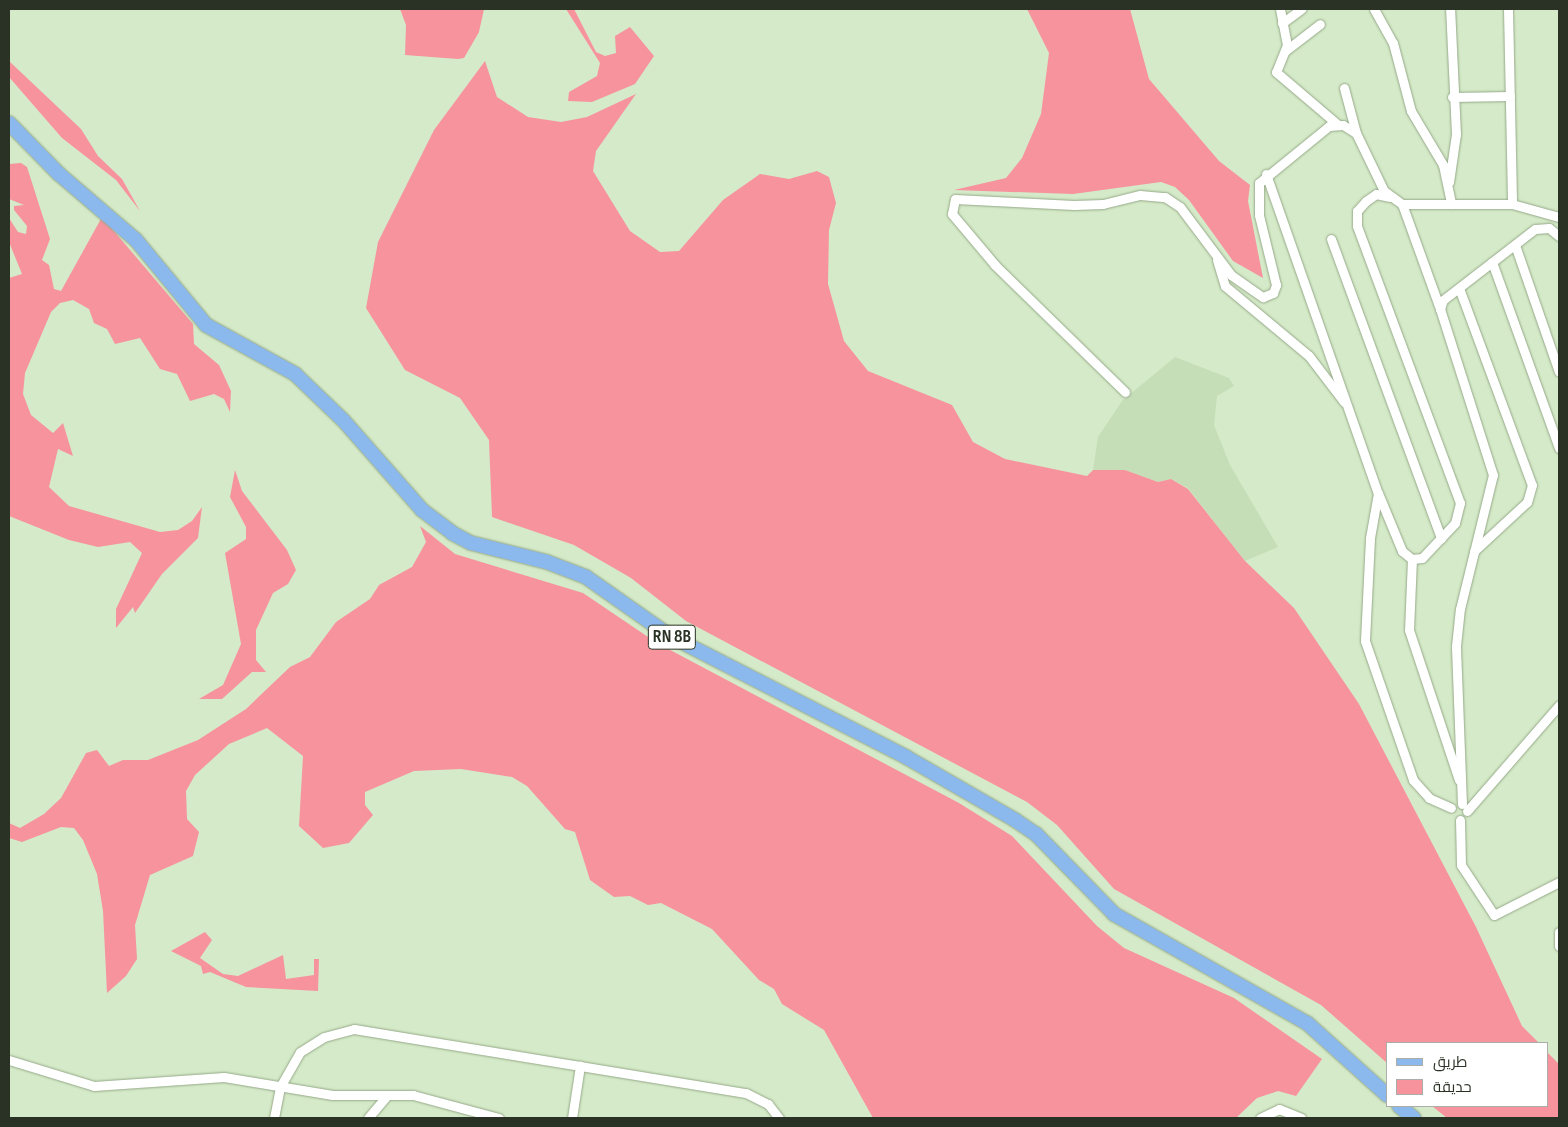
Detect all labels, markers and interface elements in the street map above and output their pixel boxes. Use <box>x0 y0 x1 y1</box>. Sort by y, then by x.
road number: RN 8B <box>647 622 697 652</box>
legend <box>1386 1042 1548 1107</box>
text: طريق <box>1433 1053 1467 1072</box>
text: حديقة <box>1433 1078 1472 1097</box>

